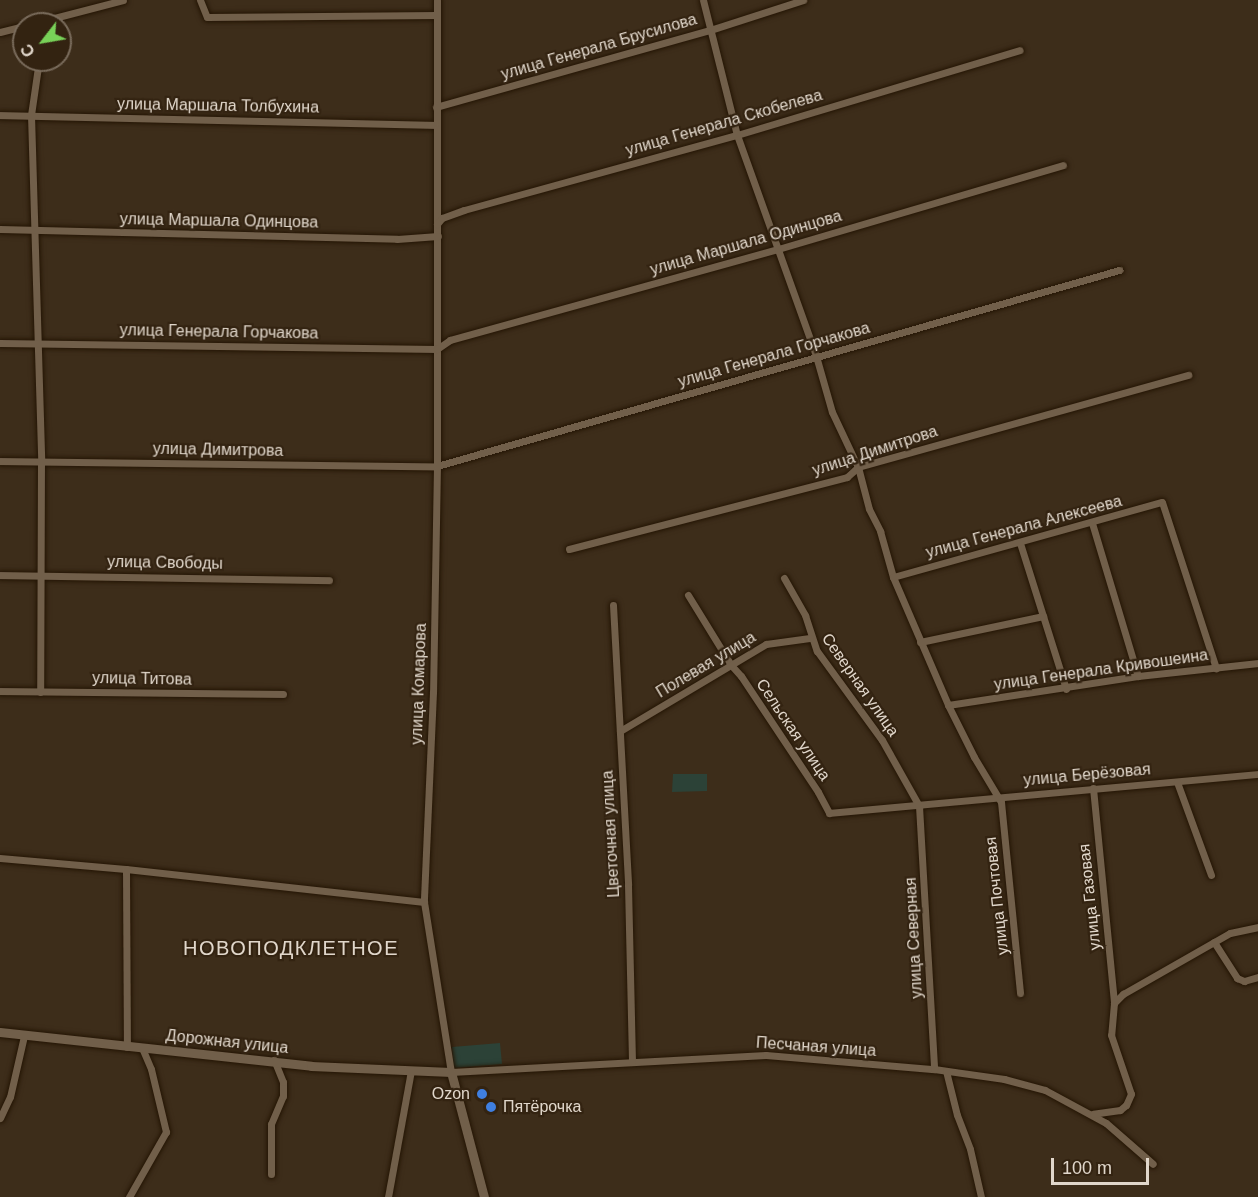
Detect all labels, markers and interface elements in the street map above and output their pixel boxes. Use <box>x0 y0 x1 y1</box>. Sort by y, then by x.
street label: улица Генерала Брусилова <box>499 10 699 84</box>
north arrow <box>12 12 72 72</box>
text: С <box>18 41 38 60</box>
street label: улица Генерала Скобелева <box>624 86 824 160</box>
street label: улица Маршала Толбухина <box>117 95 319 117</box>
street label: улица Маршала Одинцова <box>648 206 844 280</box>
street label: улица Маршала Одинцова <box>120 210 318 232</box>
street label: улица Генерала Горчакова <box>676 318 872 392</box>
street label: улица Генерала Горчакова <box>119 321 319 343</box>
street label: улица Димитрова <box>810 422 940 480</box>
street label: улица Димитрова <box>153 439 283 461</box>
street label: улица Генерала Алексеева <box>924 492 1124 562</box>
street label: улица Свободы <box>107 552 223 574</box>
street label: улица Комарова <box>407 623 431 745</box>
street label: Полевая улица <box>653 628 759 702</box>
street label: Северная улица <box>817 630 903 740</box>
street label: улица Генерала Кривошеина <box>993 645 1209 695</box>
street label: улица Титова <box>92 669 192 689</box>
street label: Сельская улица <box>752 675 834 785</box>
street label: улица Берёзовая <box>1023 760 1151 790</box>
street label: Цветочная улица <box>598 770 624 898</box>
street label: улица Почтовая <box>981 836 1013 956</box>
street label: улица Газовая <box>1075 843 1105 951</box>
street label: улица Северная <box>901 877 927 999</box>
district label: НОВОПОДКЛЕТНОЕ <box>183 936 399 960</box>
street label: Дорожная улица <box>165 1026 289 1058</box>
street label: Песчаная улица <box>755 1033 877 1061</box>
place label: Ozon <box>432 1084 470 1104</box>
marker: Ozon <box>475 1087 489 1101</box>
place label: Пятёрочка <box>503 1097 581 1117</box>
marker: Пятёрочка <box>484 1100 498 1114</box>
scale bar <box>1054 1146 1152 1184</box>
text: 100 m <box>1062 1158 1112 1178</box>

